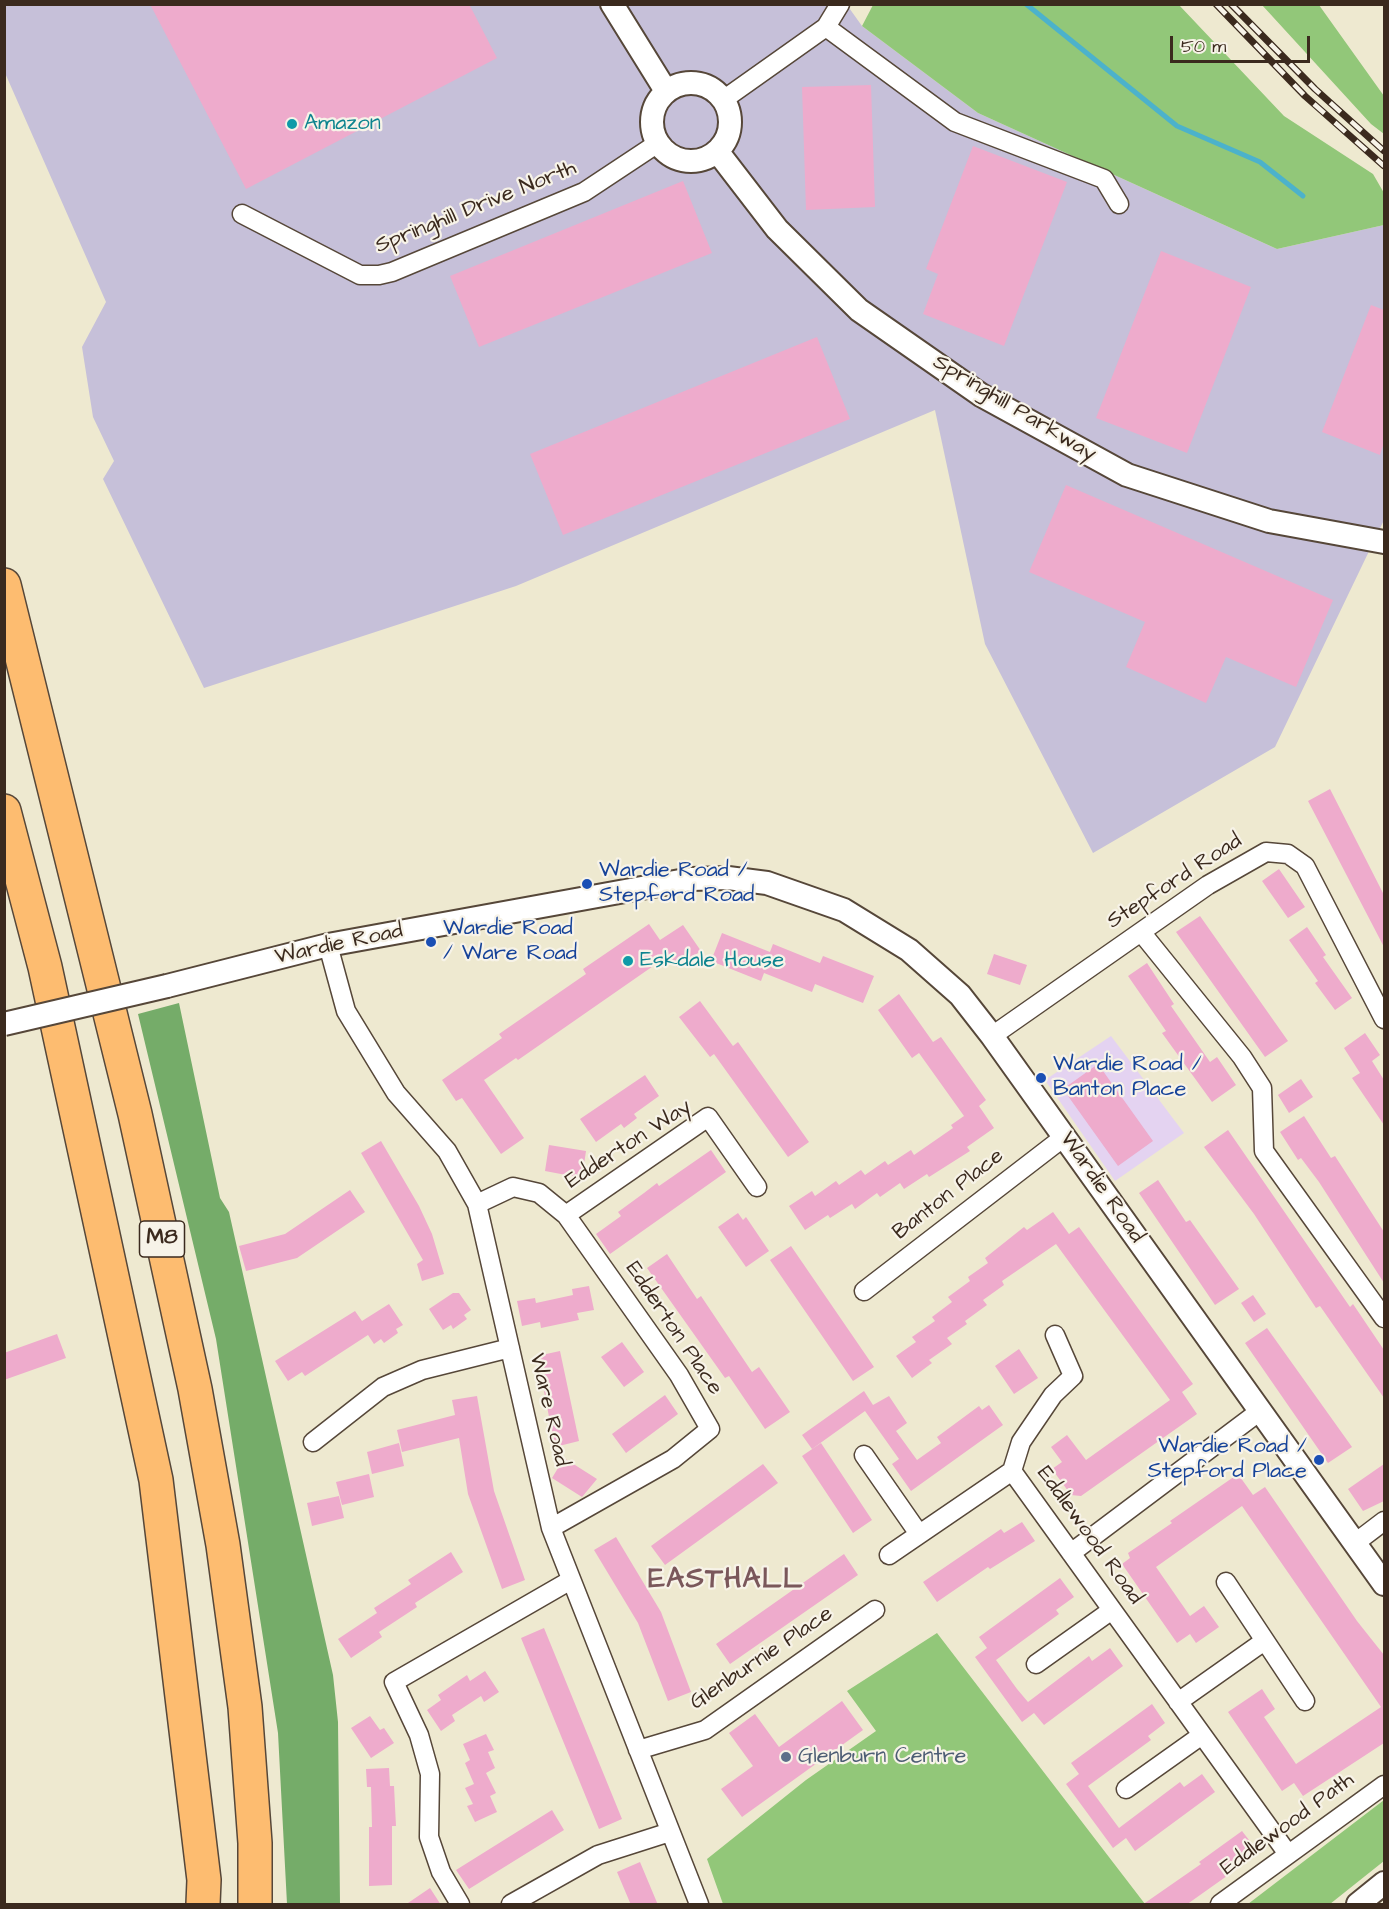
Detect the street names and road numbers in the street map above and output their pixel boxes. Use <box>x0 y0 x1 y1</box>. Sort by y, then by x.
street label: Springhill Drive North <box>372 156 580 260</box>
street label: Springhill Parkway <box>927 350 1101 468</box>
street label: Stepford Road <box>1103 829 1247 935</box>
street label: Wardie Road <box>273 919 405 971</box>
street label: Edderton Way <box>561 1095 697 1195</box>
street label: Wardie Road <box>1053 1127 1149 1249</box>
street label: Banton Place <box>888 1144 1010 1246</box>
road number: M8 <box>140 1221 184 1257</box>
street label: Edderton Place <box>619 1257 727 1401</box>
street label: Ware Road <box>522 1351 574 1469</box>
street label: Eddlewood Road <box>1030 1462 1148 1610</box>
street label: Glenburnie Place <box>685 1601 839 1717</box>
street label: Eddlewood Path <box>1216 1768 1360 1882</box>

